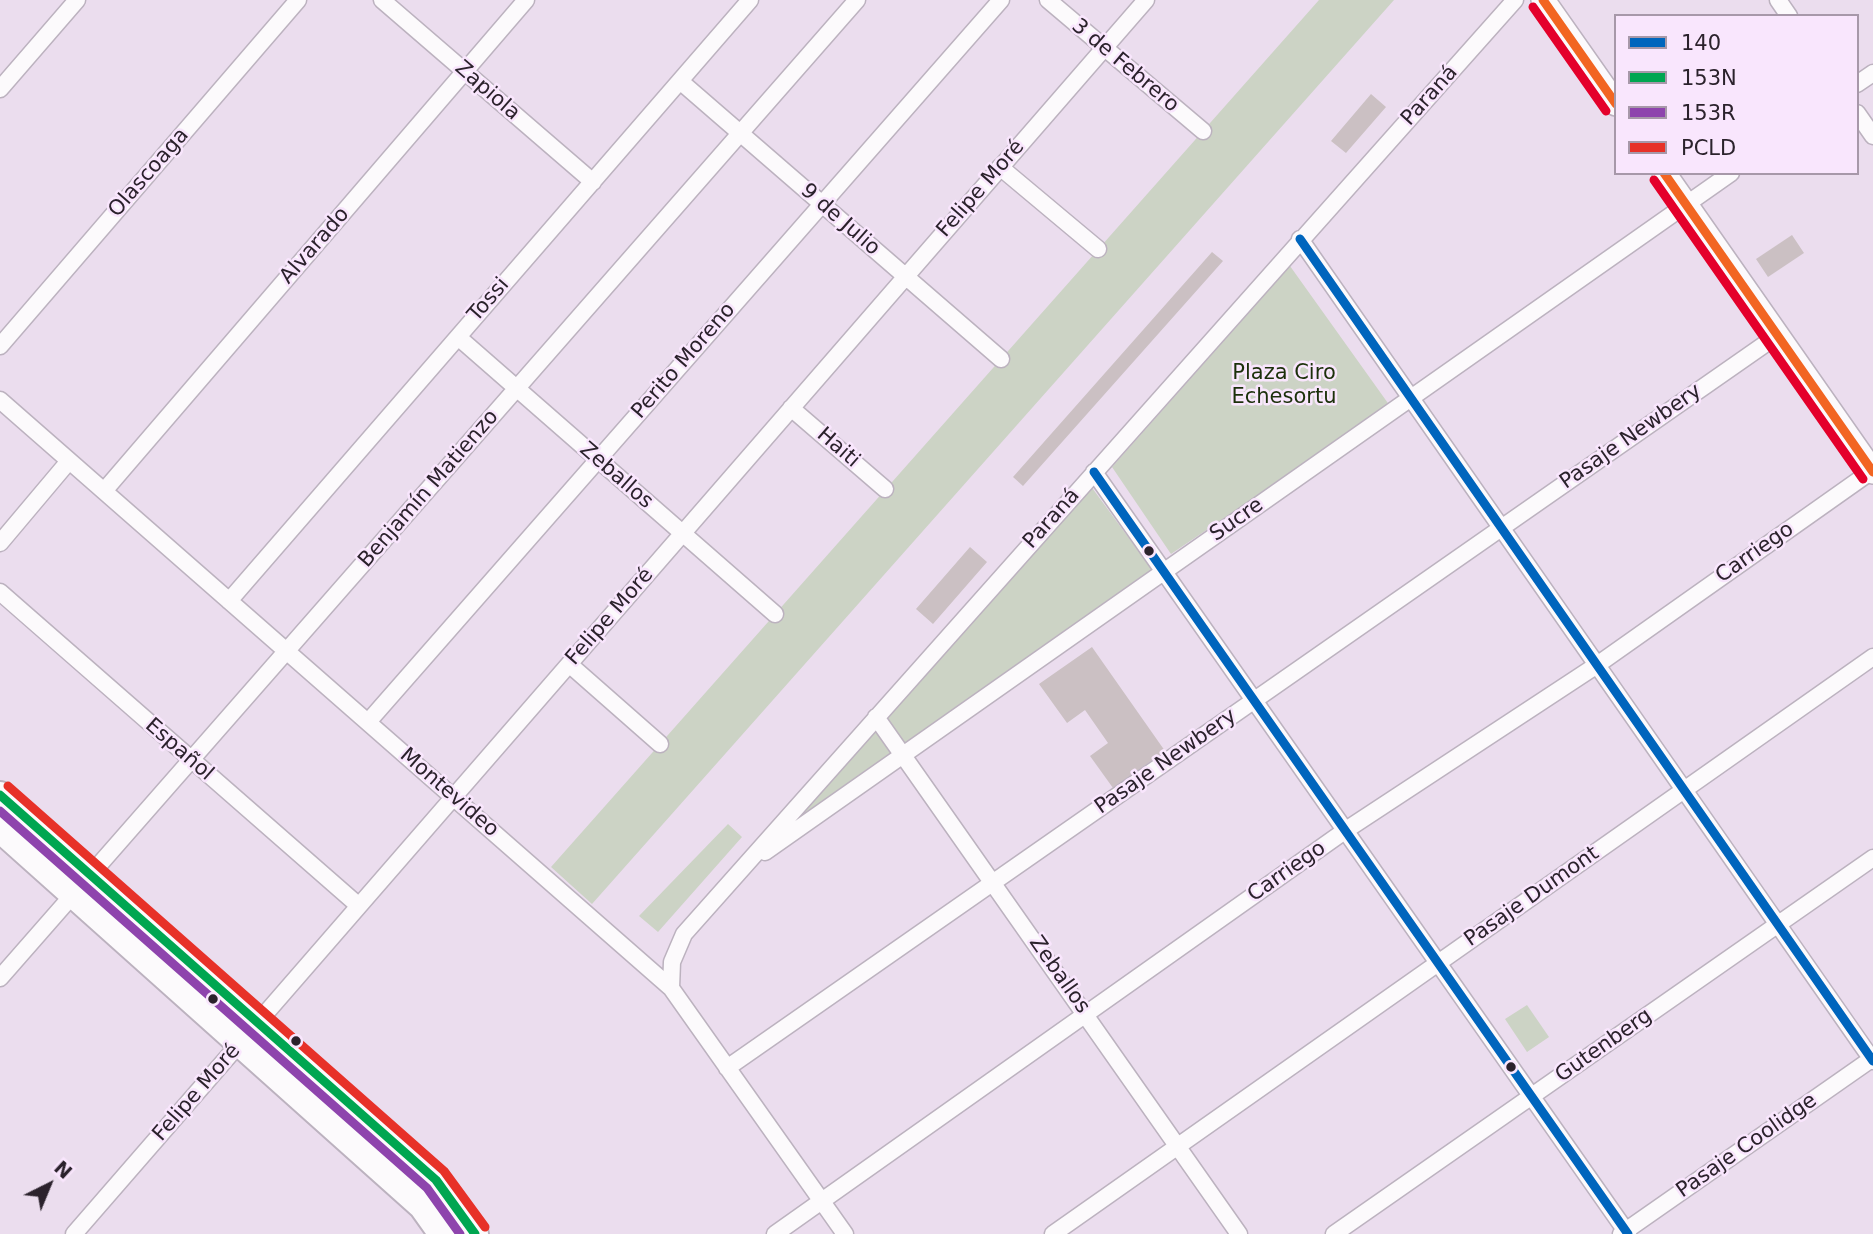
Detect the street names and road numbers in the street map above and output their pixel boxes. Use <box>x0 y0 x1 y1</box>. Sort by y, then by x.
street label: 3 de Febrero <box>1066 14 1184 118</box>
street label: Zapiola <box>449 56 525 126</box>
street label: Paraná <box>1396 61 1464 131</box>
street label: Olascoaga <box>104 123 194 223</box>
street label: Felipe Moré <box>932 135 1030 243</box>
street label: 9 de Julio <box>795 179 885 261</box>
street label: Alvarado <box>275 203 355 289</box>
street label: Tossi <box>463 273 515 327</box>
street label: Perito Moreno <box>627 298 741 424</box>
street label: Pasaje Newbery <box>1555 379 1707 495</box>
street label: Benjamín Matienzo <box>354 405 504 573</box>
street label: Haiti <box>811 423 865 473</box>
street label: Zeballos <box>574 437 658 515</box>
street label: Paraná <box>1018 484 1086 554</box>
street label: Sucre <box>1205 493 1269 547</box>
street label: Carriego <box>1711 517 1799 589</box>
street label: Felipe Moré <box>561 563 659 671</box>
street label: Pasaje Newbery <box>1090 704 1242 820</box>
street label: Español <box>140 713 218 787</box>
street label: Montevideo <box>394 743 504 843</box>
street label: Carriego <box>1243 836 1331 908</box>
street label: Pasaje Dumont <box>1460 841 1604 953</box>
street label: Zeballos <box>1023 931 1095 1019</box>
street label: Gutenberg <box>1551 1004 1657 1088</box>
street label: Felipe Moré <box>148 1039 246 1147</box>
street label: Pasaje Coolidge <box>1672 1088 1822 1204</box>

